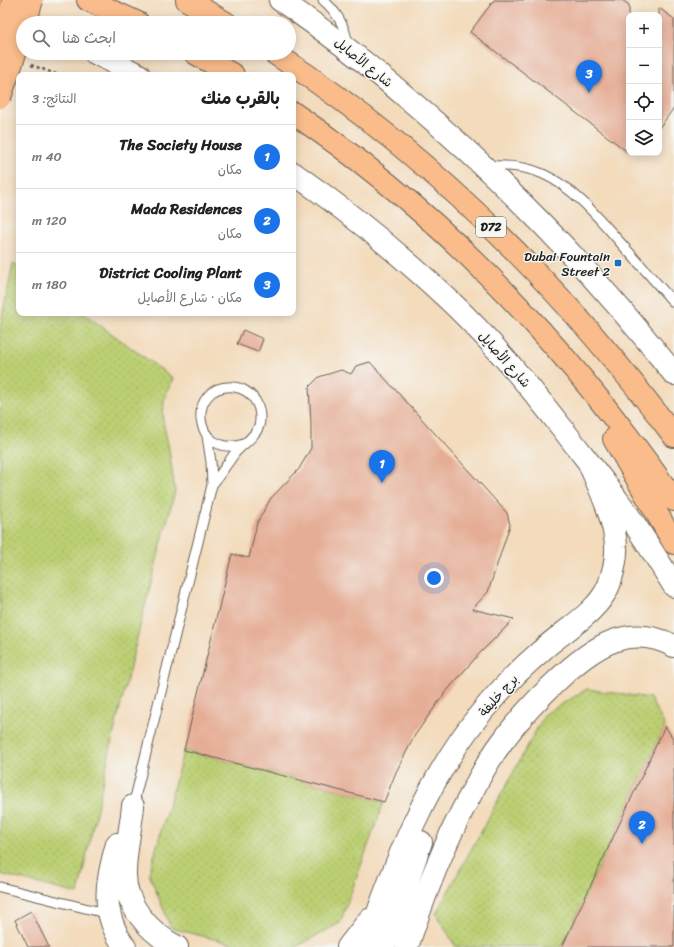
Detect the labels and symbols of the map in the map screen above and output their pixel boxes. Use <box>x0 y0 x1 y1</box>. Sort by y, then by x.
street label: شارع الأصايل <box>329 31 398 93</box>
pin: 3 <box>576 60 602 93</box>
road number: D72 <box>476 217 506 237</box>
place label: Dubai Fountain Street 2 <box>524 245 610 283</box>
marker: Dubai Fountain Street 2 <box>613 258 623 268</box>
street label: شارع الأصايل <box>473 326 537 393</box>
pin: 1 <box>369 450 395 483</box>
your location <box>424 568 444 588</box>
street label: برج خليفة <box>473 669 524 722</box>
pin: 2 <box>629 811 655 844</box>

